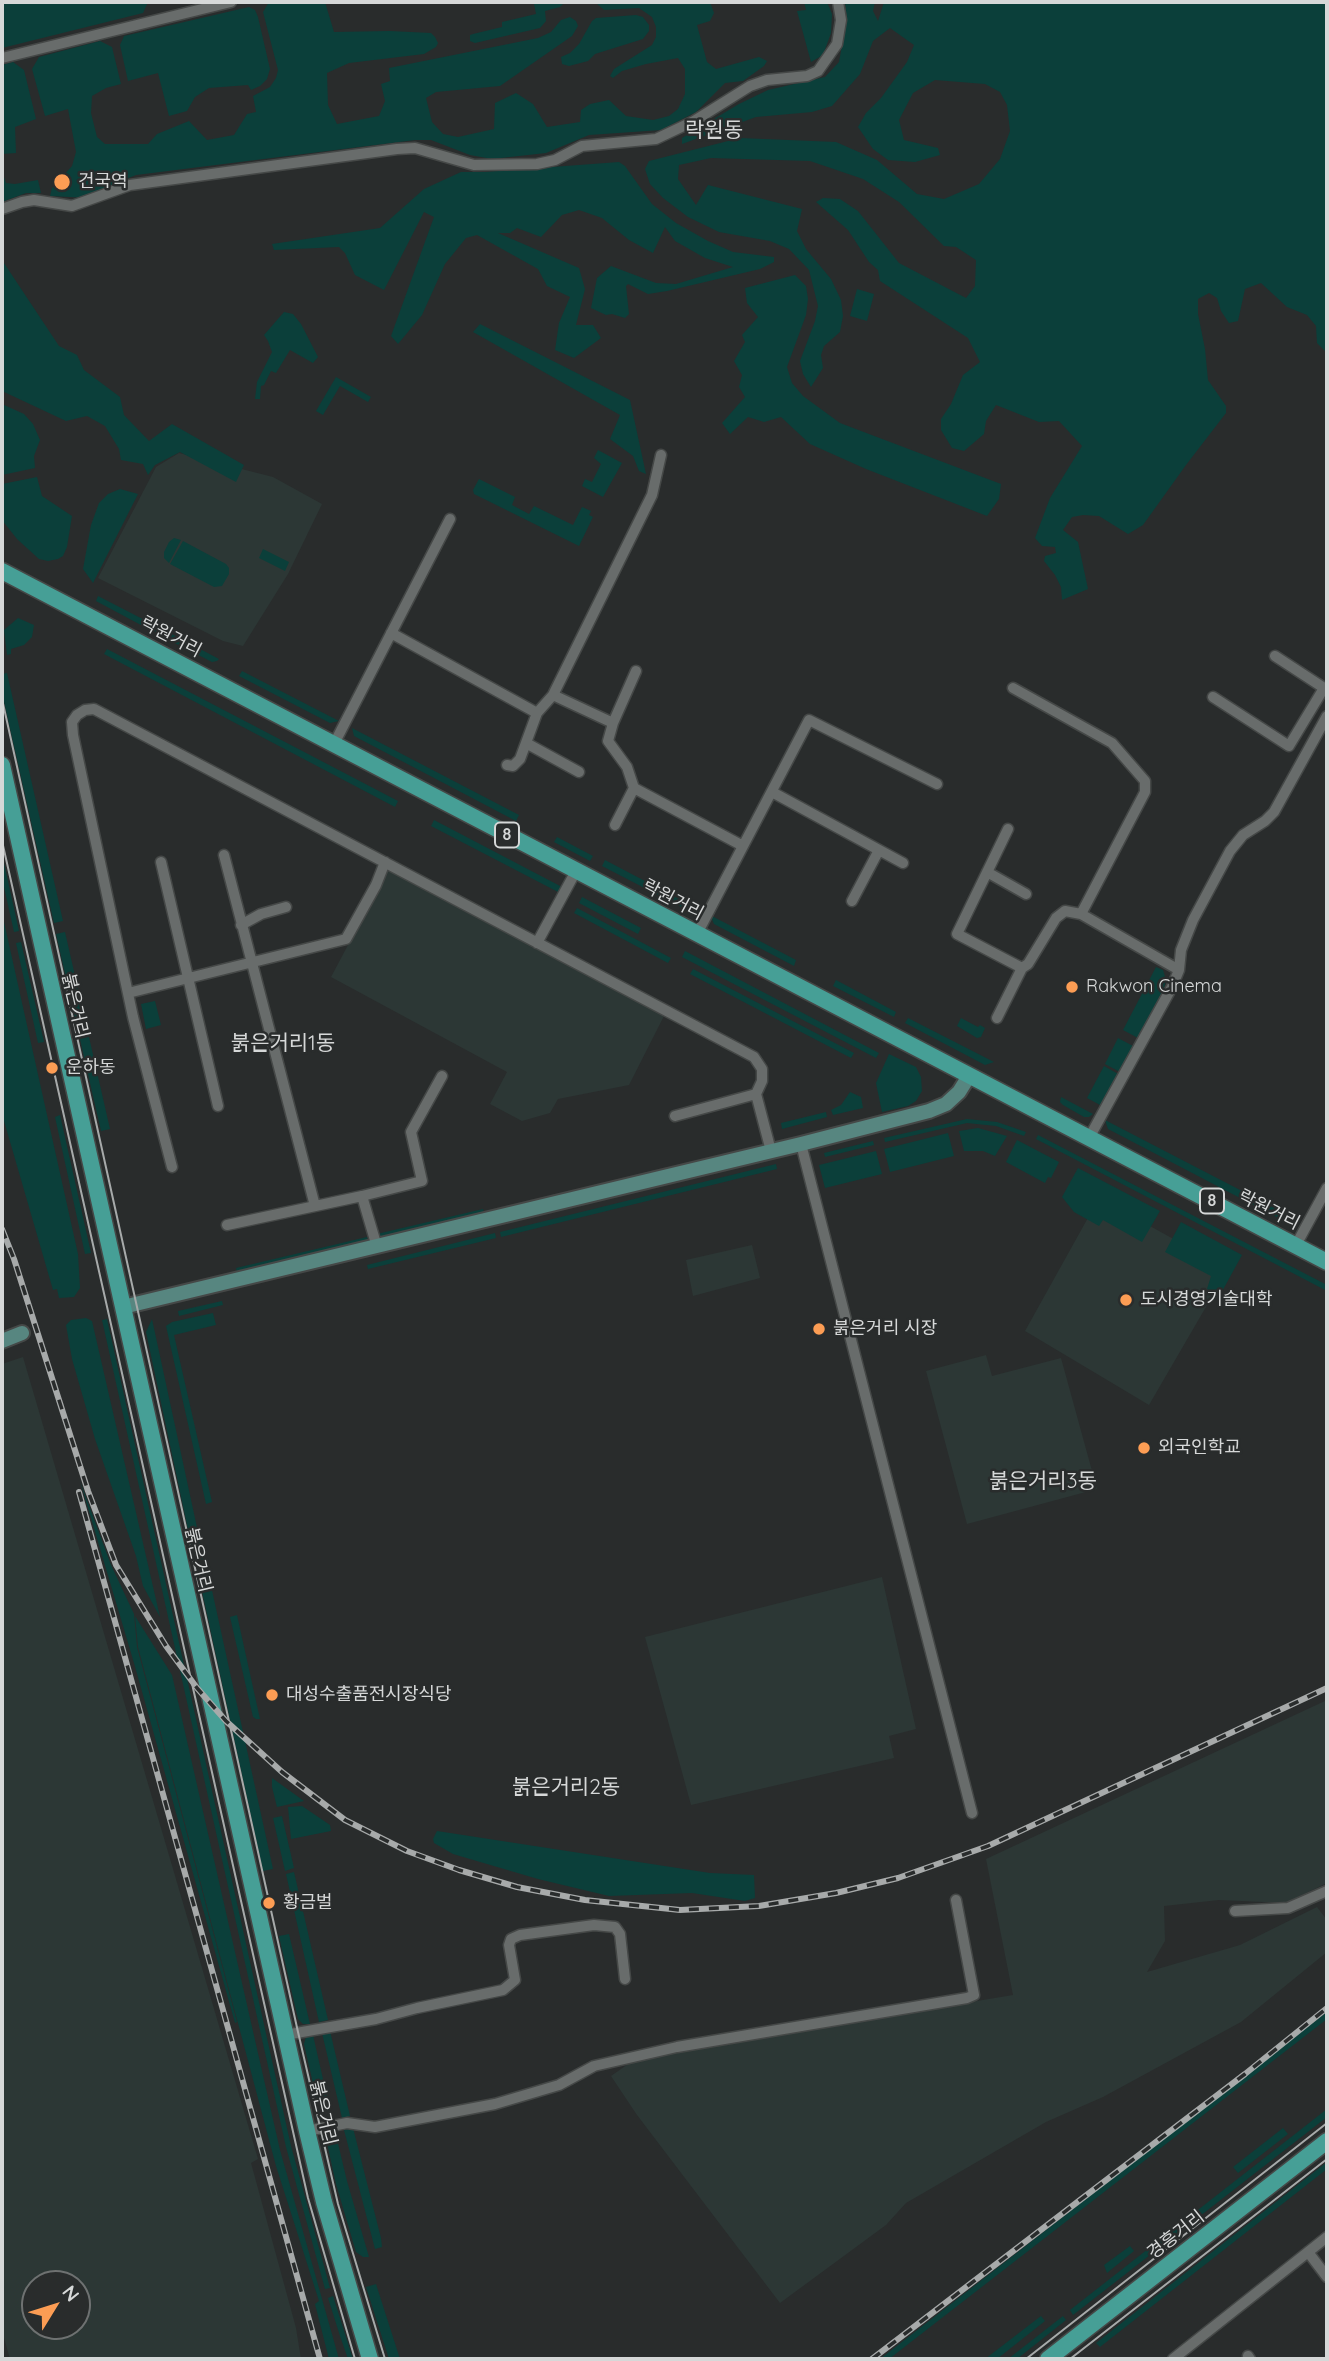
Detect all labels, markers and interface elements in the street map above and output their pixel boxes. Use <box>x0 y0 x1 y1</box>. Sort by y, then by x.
district label: 락원동 <box>685 118 743 144</box>
place label: 건국역 <box>78 171 128 193</box>
marker: 건국역 <box>52 172 72 192</box>
street label: 락원거리 <box>137 612 205 662</box>
road number: 8 <box>495 822 519 848</box>
street label: 락원거리 <box>639 875 707 925</box>
street label: 붉은거리 <box>57 971 93 1041</box>
place label: Rakwon Cinema <box>1086 976 1222 998</box>
marker: Rakwon Cinema <box>1064 979 1080 995</box>
district label: 붉은거리1동 <box>231 1031 335 1057</box>
place label: 운하동 <box>66 1057 116 1079</box>
marker: 운하동 <box>44 1060 60 1076</box>
street label: 락원거리 <box>1235 1185 1303 1235</box>
road number: 8 <box>1200 1189 1224 1214</box>
place label: 도시경영기술대학 <box>1140 1289 1272 1311</box>
marker: 도시경영기술대학 <box>1118 1292 1134 1308</box>
place label: 붉은거리 시장 <box>833 1318 937 1340</box>
marker: 붉은거리 시장 <box>811 1321 827 1337</box>
place label: 외국인학교 <box>1158 1437 1241 1459</box>
marker: 외국인학교 <box>1136 1440 1152 1456</box>
district label: 붉은거리3동 <box>989 1469 1097 1495</box>
street label: 붉은거리 <box>180 1525 216 1595</box>
place label: 대성수출품전시장식당 <box>286 1684 452 1706</box>
marker: 대성수출품전시장식당 <box>264 1687 280 1703</box>
district label: 붉은거리2동 <box>512 1775 620 1801</box>
place label: 황금벌 <box>283 1892 333 1914</box>
marker: 황금벌 <box>261 1895 277 1911</box>
street label: 붉은거리 <box>305 2078 341 2148</box>
street label: 경흥거리 <box>1143 2206 1209 2264</box>
north arrow <box>21 2270 91 2340</box>
text: N <box>57 2280 85 2306</box>

